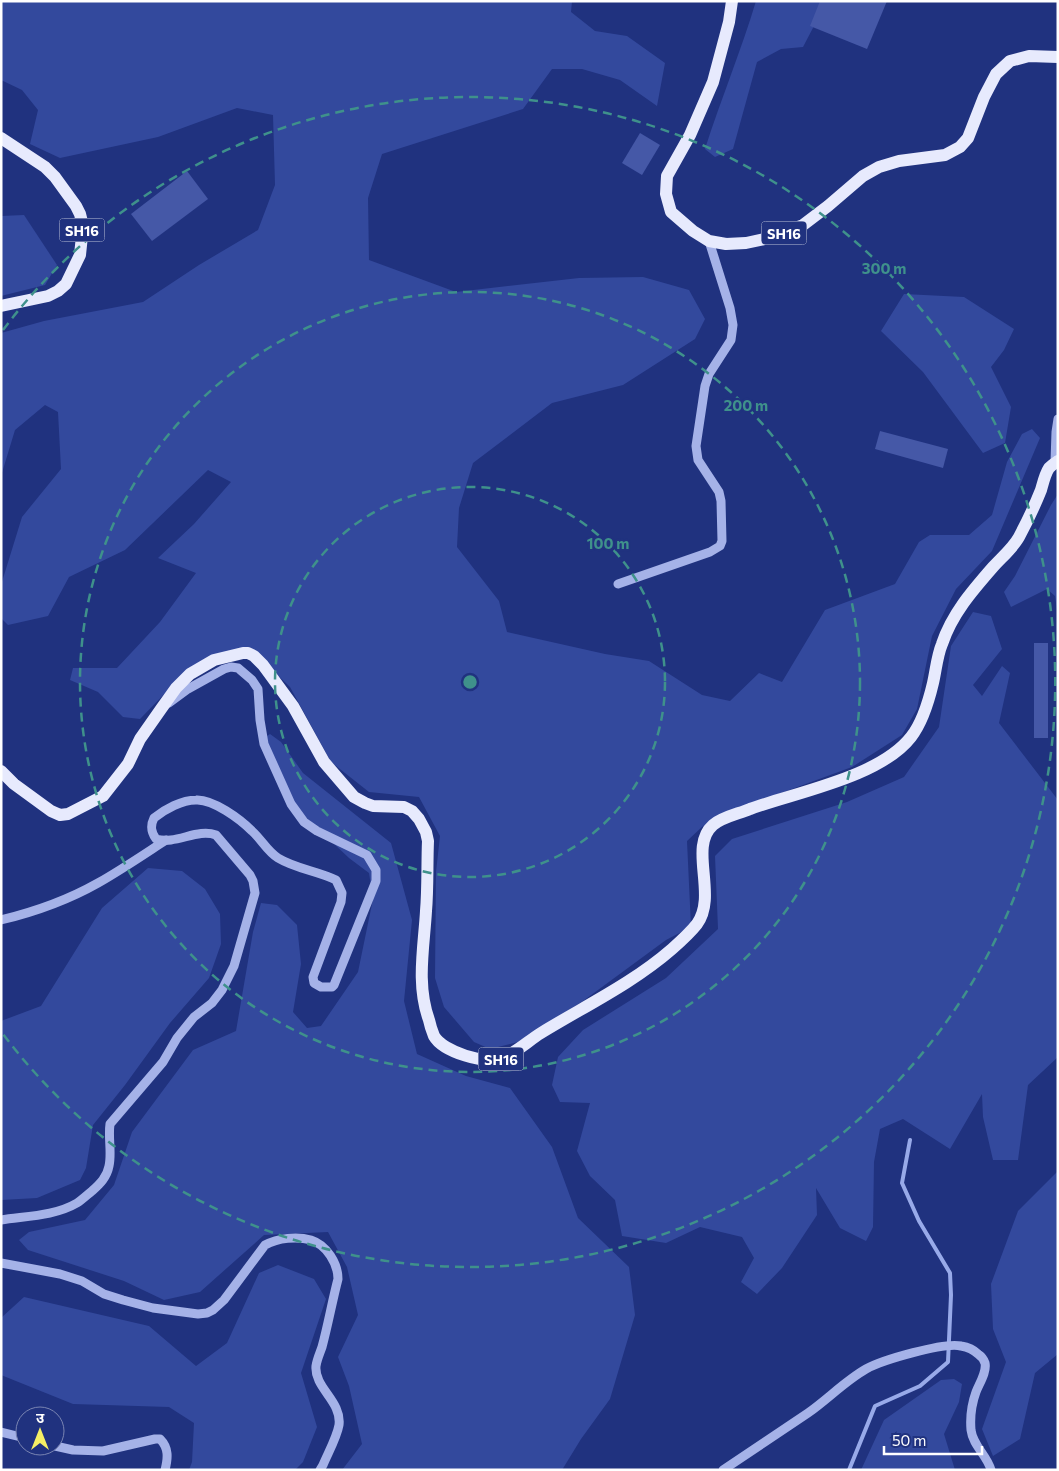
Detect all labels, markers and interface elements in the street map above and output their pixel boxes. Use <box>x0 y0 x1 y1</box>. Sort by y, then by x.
road number: SH16 <box>59 218 104 242</box>
road number: SH16 <box>762 222 806 244</box>
text: 300 m <box>862 259 906 277</box>
text: 200 m <box>724 396 768 414</box>
text: 100 m <box>587 534 629 552</box>
centre of rings <box>461 673 479 691</box>
road number: SH16 <box>478 1048 524 1070</box>
north arrow <box>15 1406 65 1456</box>
text: उ <box>36 1409 45 1426</box>
scale bar <box>884 1424 982 1456</box>
text: 50 m <box>892 1431 926 1449</box>

